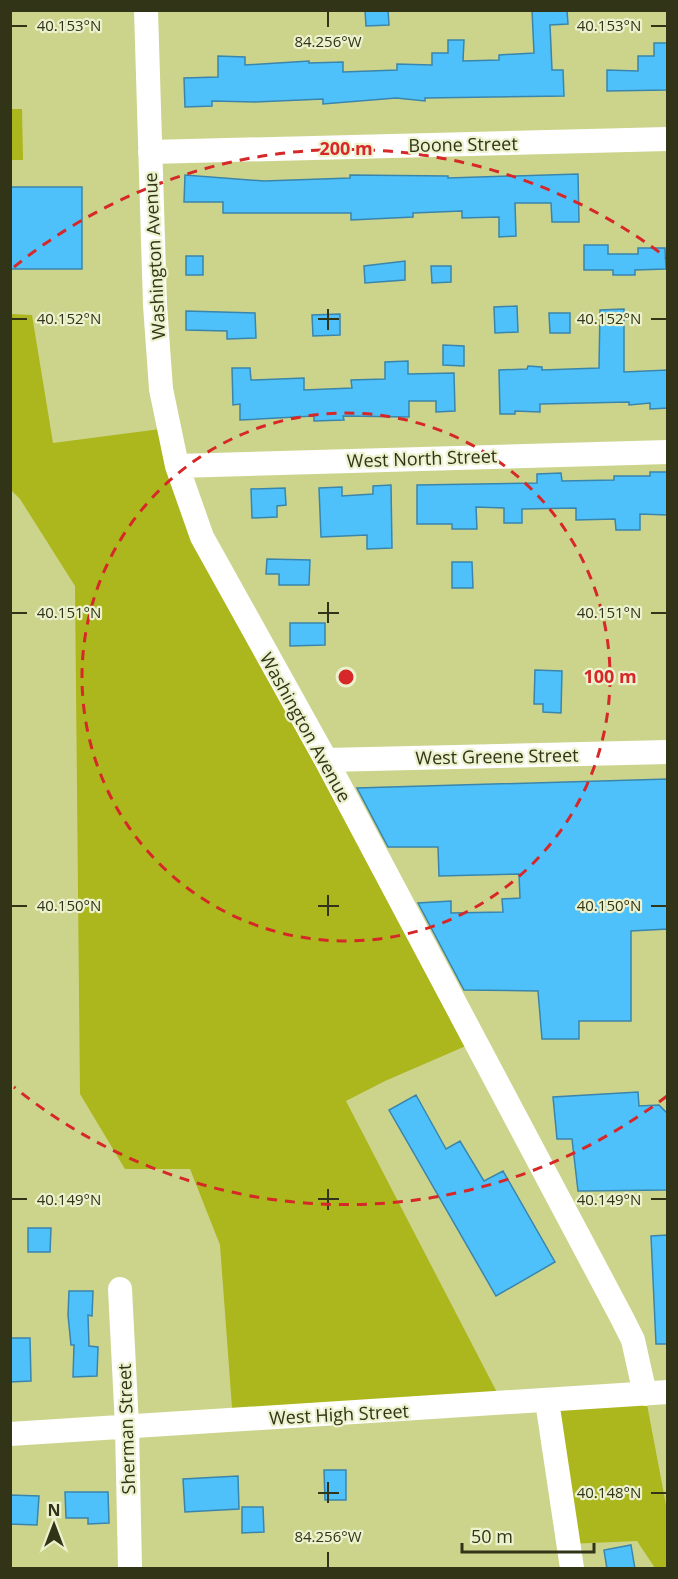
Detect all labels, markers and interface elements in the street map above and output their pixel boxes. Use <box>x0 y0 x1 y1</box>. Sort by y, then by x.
text: 40.153°N <box>37 15 101 35</box>
text: 40.153°N <box>577 15 641 35</box>
text: 84.256°W <box>294 31 362 51</box>
street label: Boone Street <box>408 131 518 157</box>
text: 200 m <box>319 136 373 160</box>
street label: Washington Avenue <box>138 172 170 340</box>
text: 40.152°N <box>37 308 101 328</box>
text: 40.152°N <box>577 308 641 328</box>
street label: West North Street <box>346 443 498 473</box>
text: 40.151°N <box>37 602 101 622</box>
text: 40.151°N <box>577 602 641 622</box>
street label: Washington Avenue <box>255 648 357 806</box>
text: 100 m <box>583 664 637 688</box>
centre of rings <box>336 667 356 687</box>
street label: West Greene Street <box>415 743 579 769</box>
text: 40.150°N <box>37 895 101 915</box>
text: 40.150°N <box>577 895 641 915</box>
text: 40.149°N <box>37 1189 101 1209</box>
text: 40.149°N <box>577 1189 641 1209</box>
street label: Sherman Street <box>112 1363 140 1495</box>
street label: West High Street <box>268 1398 410 1430</box>
text: 40.148°N <box>577 1482 641 1502</box>
north arrow <box>24 1495 84 1555</box>
text: N <box>47 1499 61 1521</box>
scale bar <box>462 1516 594 1554</box>
text: 50 m <box>471 1524 513 1548</box>
text: 84.256°W <box>294 1526 362 1546</box>

